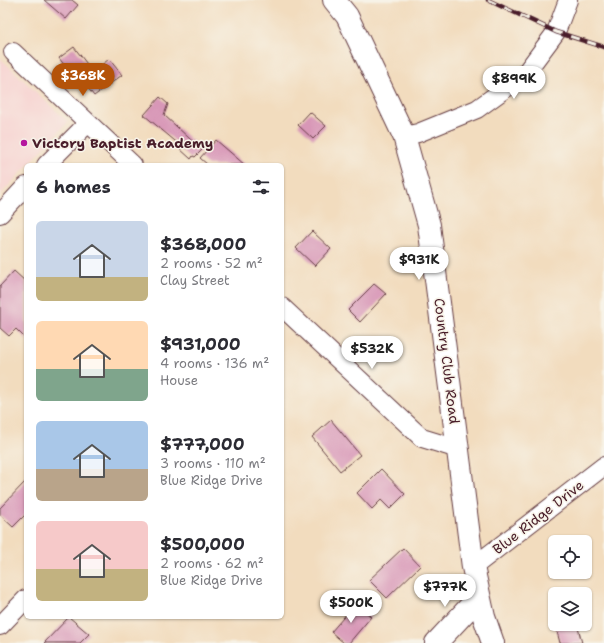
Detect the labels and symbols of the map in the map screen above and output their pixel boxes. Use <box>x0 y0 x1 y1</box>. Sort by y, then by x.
pin: $368K <box>55 63 111 97</box>
pin: $899K <box>486 66 542 100</box>
place label: Victory Baptist Academy <box>32 134 213 152</box>
marker: Victory Baptist Academy <box>19 138 29 148</box>
pin: $931K <box>391 247 447 281</box>
street label: Country Club Road <box>430 297 464 425</box>
pin: $532K <box>344 336 400 370</box>
street label: Blue Ridge Drive <box>489 476 587 558</box>
pin: $777K <box>417 574 473 608</box>
pin: $500K <box>323 590 379 624</box>

